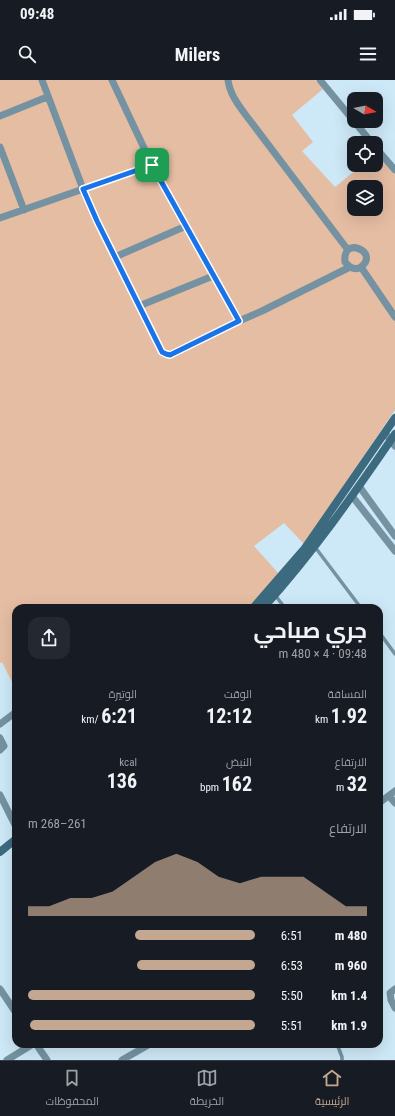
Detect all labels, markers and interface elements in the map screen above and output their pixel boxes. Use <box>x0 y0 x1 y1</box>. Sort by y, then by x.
text: 09:48 <box>20 5 54 23</box>
icon: search <box>16 43 38 65</box>
icon: menu <box>357 43 379 65</box>
text: Milers <box>175 44 220 65</box>
north arrow <box>347 92 383 128</box>
map controls <box>347 92 383 216</box>
button: locate <box>347 136 383 172</box>
pin <box>135 148 169 182</box>
icon: arrive <box>141 154 163 176</box>
button: layers <box>347 180 383 216</box>
button: share <box>28 617 70 659</box>
text: جري صباحي <box>254 618 367 643</box>
text: 09:48 · 4 × 480 m <box>279 646 367 661</box>
text: الوتيرة <box>109 688 137 701</box>
text: الوقت <box>224 688 252 701</box>
text: المسافة <box>328 688 367 701</box>
text: 6:21 <box>101 704 137 728</box>
text: 12:12 <box>206 704 252 728</box>
text: 1.92 <box>331 704 367 728</box>
text: /km <box>81 713 101 726</box>
text: km <box>315 713 331 726</box>
text: kcal <box>119 756 137 769</box>
text: النبض <box>226 756 252 769</box>
text: الارتفاع <box>335 756 367 769</box>
text: 136 <box>107 769 137 793</box>
text: 162 <box>222 772 252 796</box>
text: 32 <box>347 772 367 796</box>
text: bpm <box>200 781 222 794</box>
text: m <box>336 781 347 794</box>
text: 261–268 m <box>28 816 87 831</box>
text: الارتفاع <box>329 821 367 836</box>
text: 6:51 <box>281 928 303 943</box>
text: 480 m <box>335 928 367 943</box>
text: 6:53 <box>281 958 303 973</box>
text: 960 m <box>335 958 367 973</box>
text: 5:50 <box>281 988 303 1003</box>
text: 1.4 km <box>331 988 367 1003</box>
text: 5:51 <box>281 1018 303 1033</box>
text: 1.9 km <box>331 1018 367 1033</box>
tab: المحفوظات <box>45 1067 99 1111</box>
tab: الخريطة <box>190 1067 224 1111</box>
tab: الرئيسية <box>315 1067 350 1111</box>

